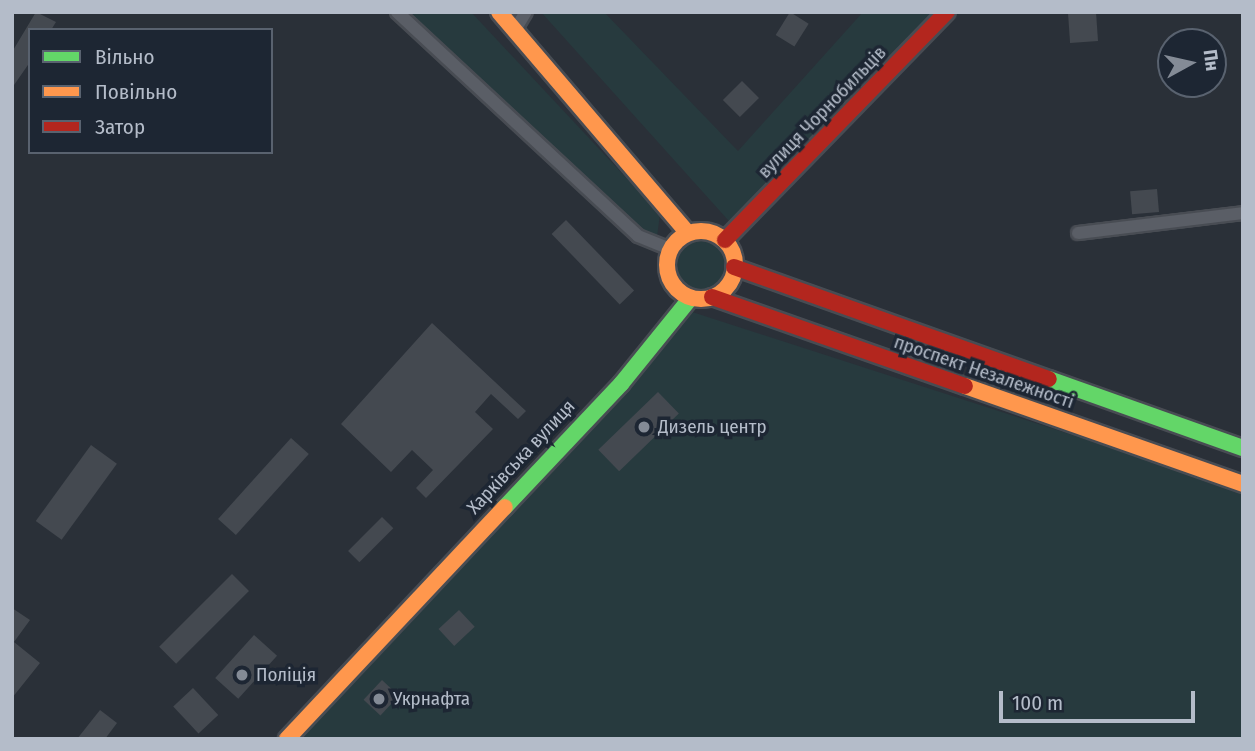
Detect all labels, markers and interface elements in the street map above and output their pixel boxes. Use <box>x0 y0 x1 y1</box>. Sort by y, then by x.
legend <box>28 28 273 154</box>
north arrow <box>1157 28 1227 98</box>
street label: вулиця Чорнобильців <box>753 41 891 183</box>
text: Вільно <box>95 44 155 70</box>
text: Пн <box>1198 48 1224 73</box>
text: Повільно <box>95 79 177 105</box>
text: Затор <box>95 114 145 140</box>
street label: проспект Незалежності <box>891 330 1077 414</box>
street label: Харківська вулиця <box>462 395 580 519</box>
place label: Дизель центр <box>658 416 767 438</box>
marker: Дизель центр <box>636 419 652 435</box>
place label: Поліція <box>256 664 316 686</box>
marker: Поліція <box>234 667 250 683</box>
scale bar <box>1003 678 1199 722</box>
place label: Укрнафта <box>393 688 470 710</box>
text: 100 m <box>1012 690 1063 716</box>
marker: Укрнафта <box>371 691 387 707</box>

